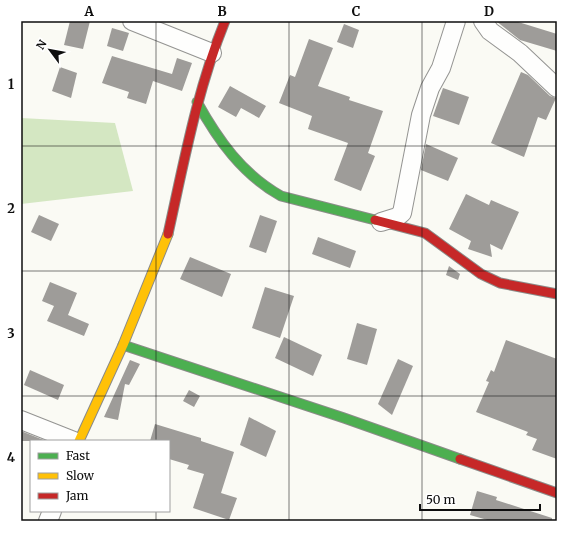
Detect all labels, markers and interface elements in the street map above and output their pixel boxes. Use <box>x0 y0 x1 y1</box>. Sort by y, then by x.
text: A <box>83 3 94 20</box>
text: B <box>217 3 227 20</box>
text: C <box>352 3 361 20</box>
text: D <box>484 3 494 20</box>
north arrow <box>30 30 70 70</box>
text: N <box>33 37 50 52</box>
text: 1 <box>8 76 14 93</box>
text: 2 <box>7 200 15 217</box>
text: 3 <box>7 325 15 342</box>
legend <box>30 440 170 512</box>
text: Fast <box>66 448 90 463</box>
text: 4 <box>7 449 16 466</box>
text: Slow <box>66 468 95 483</box>
scale bar <box>420 486 540 512</box>
text: Jam <box>65 488 89 503</box>
text: 50 m <box>426 492 455 507</box>

